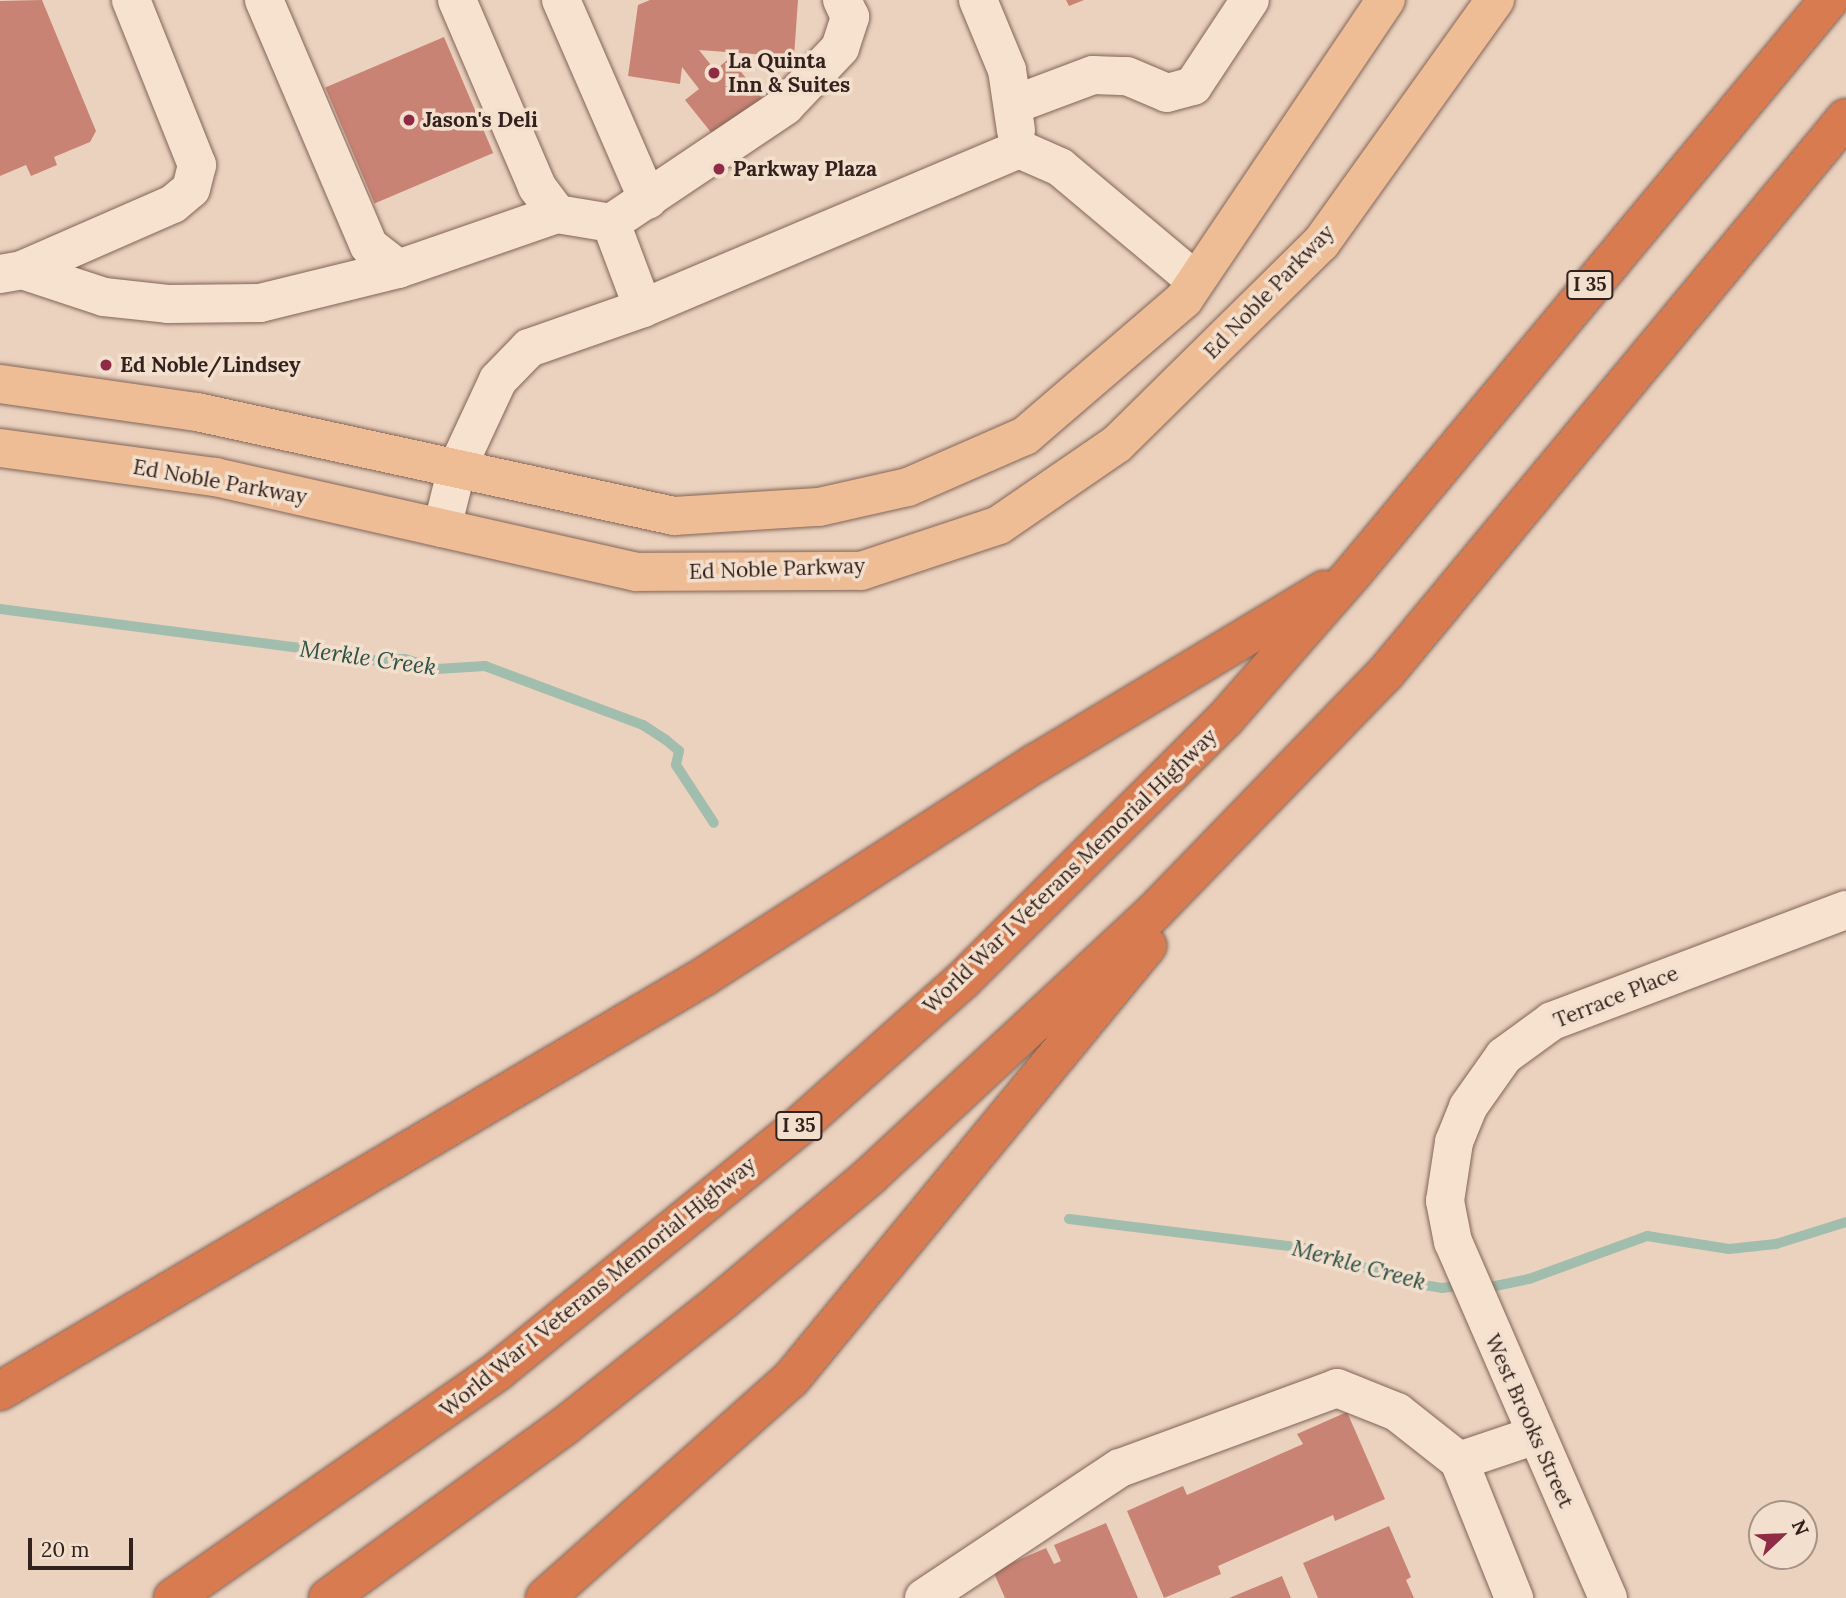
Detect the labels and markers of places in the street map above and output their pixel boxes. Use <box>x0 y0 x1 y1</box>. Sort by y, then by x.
place label: La Quinta Inn & Suites <box>728 48 850 98</box>
marker: La Quinta Inn & Suites <box>706 65 722 81</box>
place label: Jason's Deli <box>423 107 538 133</box>
marker: Jason's Deli <box>401 112 417 128</box>
place label: Parkway Plaza <box>733 156 877 182</box>
marker: Parkway Plaza <box>711 161 727 177</box>
place label: Ed Noble/Lindsey <box>120 352 300 378</box>
marker: Ed Noble/Lindsey <box>98 357 114 373</box>

